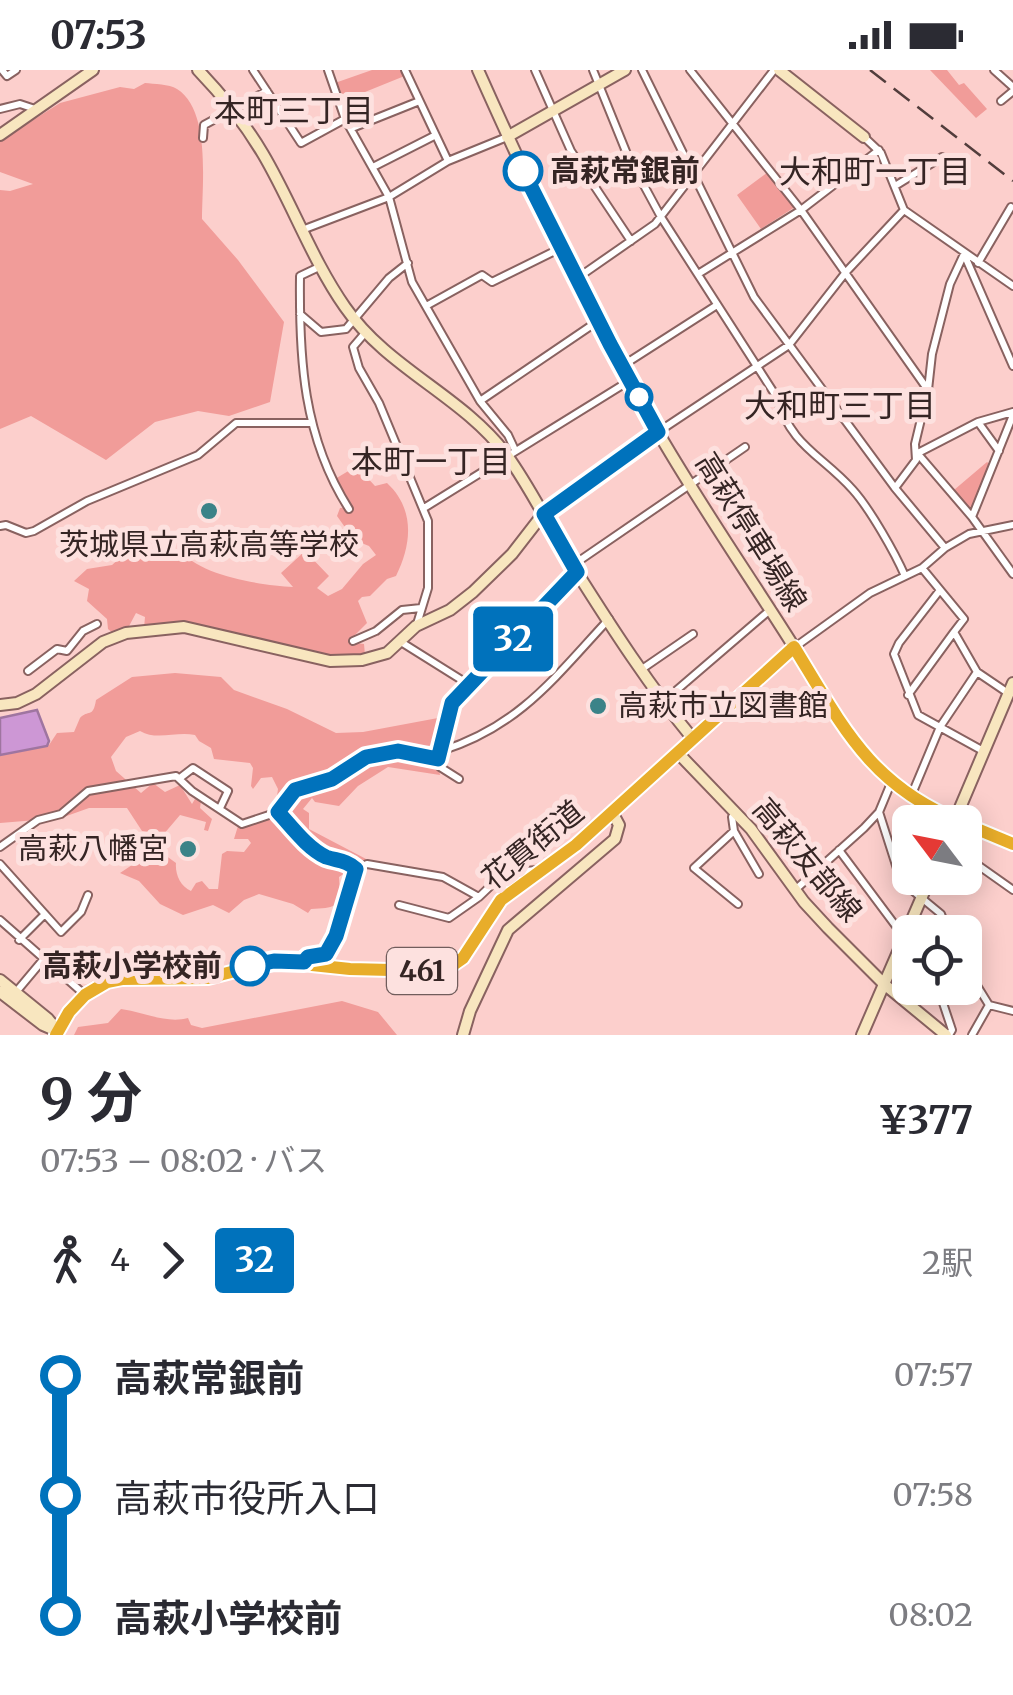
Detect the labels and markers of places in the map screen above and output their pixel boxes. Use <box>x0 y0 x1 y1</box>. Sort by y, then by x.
place label: 高萩常銀前 <box>550 151 700 189</box>
marker: 高萩常銀前 <box>504 152 542 190</box>
unlabelled marker <box>626 384 652 410</box>
marker: 茨城県立高萩高等学校 <box>198 500 220 522</box>
place label: 茨城県立高萩高等学校 <box>59 525 359 563</box>
place label: 高萩市立図書館 <box>618 686 828 724</box>
marker: 高萩市立図書館 <box>587 695 609 717</box>
place label: 高萩八幡宮 <box>18 829 168 867</box>
marker: 高萩八幡宮 <box>177 838 199 860</box>
place label: 高萩小学校前 <box>42 946 222 984</box>
marker: 高萩小学校前 <box>231 947 269 985</box>

